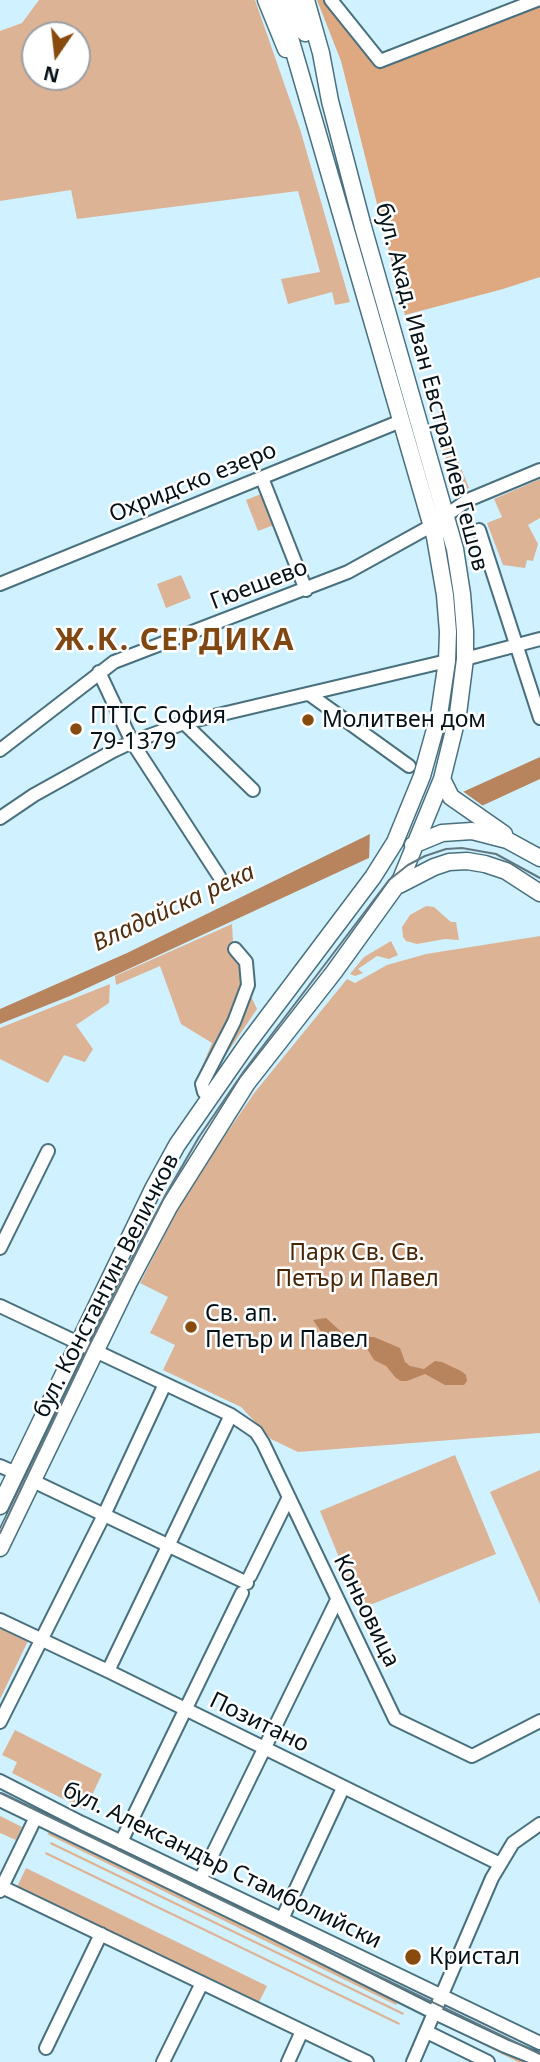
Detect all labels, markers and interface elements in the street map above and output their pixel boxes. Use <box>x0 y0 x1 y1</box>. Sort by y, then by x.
north arrow <box>21 21 91 91</box>
text: N <box>41 60 62 89</box>
street label: бул. Акад. Иван Евстратиев Гешов <box>369 200 493 574</box>
street label: Охридско езеро <box>105 437 281 529</box>
street label: Гюешево <box>206 554 312 616</box>
district label: Ж.К. СЕРДИКА <box>56 623 294 659</box>
place label: ПТТС София 79-1379 <box>90 702 226 756</box>
place label: Молитвен дом <box>322 706 486 734</box>
marker: Молитвен дом <box>300 712 316 728</box>
marker: ПТТС София 79-1379 <box>68 721 84 737</box>
water label: Владайска река <box>89 858 259 958</box>
street label: бул. Константин Величков <box>28 1150 186 1422</box>
park label: Парк Св. Св. Петър и Павел <box>275 1239 439 1293</box>
place label: Св. ап. Петър и Павел <box>205 1300 368 1354</box>
marker: Св. ап. Петър и Павел <box>183 1319 199 1335</box>
street label: Коньовица <box>327 1550 405 1672</box>
street label: Позитано <box>205 1687 313 1759</box>
street label: бул. Александър Стамболийски <box>58 1777 386 1955</box>
place label: Кристал <box>429 1943 520 1971</box>
marker: Кристал <box>403 1947 423 1967</box>

